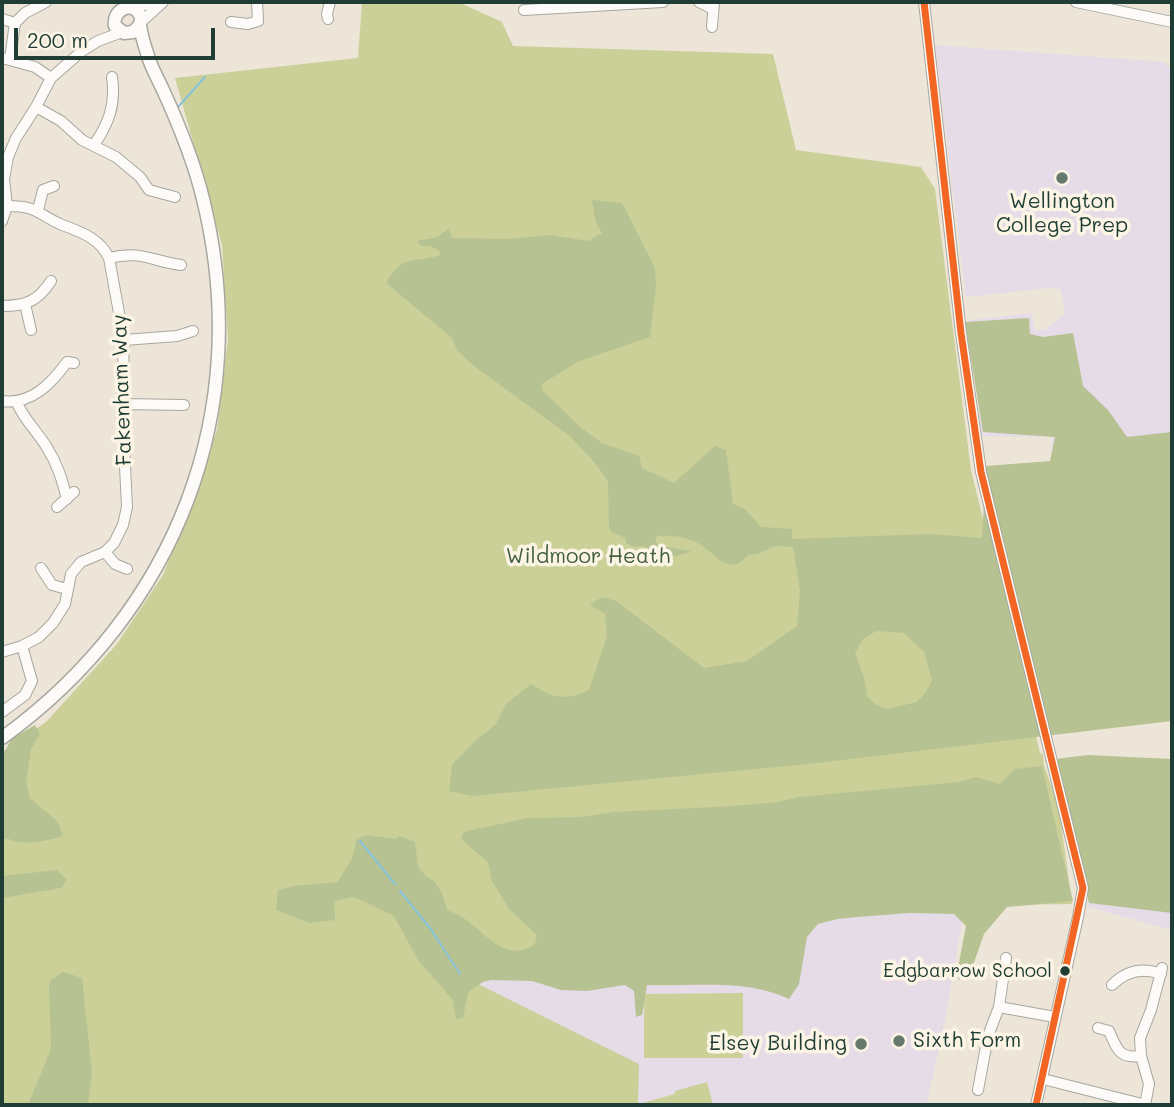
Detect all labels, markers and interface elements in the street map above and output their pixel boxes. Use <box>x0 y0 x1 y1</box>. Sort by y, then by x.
scale bar <box>18 14 219 58</box>
text: 200 m <box>27 26 88 53</box>
marker: Wellington College Prep <box>1054 170 1070 186</box>
place label: Wellington College Prep <box>996 189 1128 239</box>
street label: Fakenham Way <box>107 314 137 466</box>
park label: Wildmoor Heath <box>506 544 670 570</box>
place label: Edgbarrow School <box>883 960 1052 982</box>
marker: Edgbarrow School <box>1058 964 1072 978</box>
place label: Sixth Form <box>913 1028 1021 1054</box>
place label: Elsey Building <box>709 1031 847 1057</box>
marker: Sixth Form <box>891 1033 907 1049</box>
marker: Elsey Building <box>853 1036 869 1052</box>

